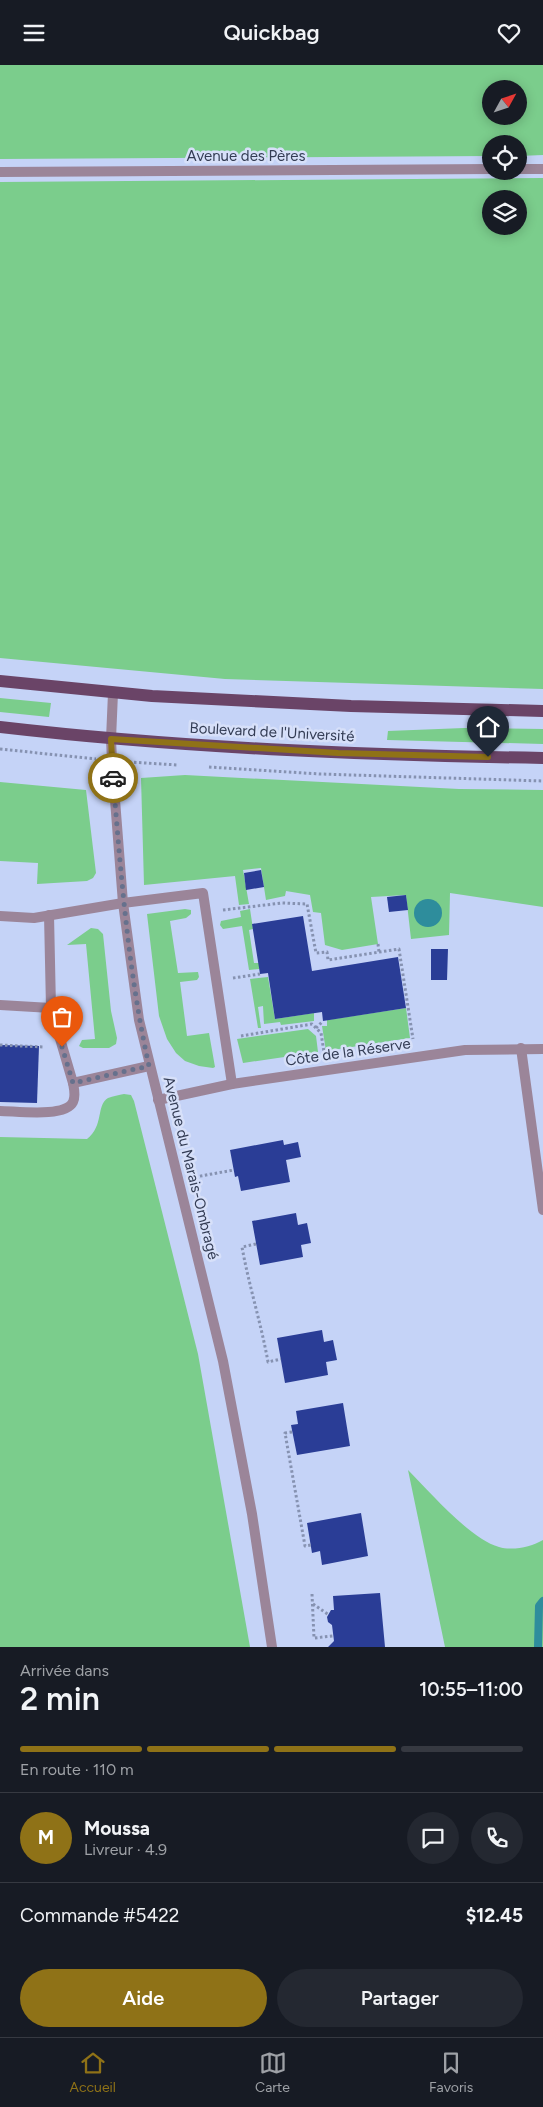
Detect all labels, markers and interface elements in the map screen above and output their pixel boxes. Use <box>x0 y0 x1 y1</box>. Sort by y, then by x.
icon: menu <box>20 19 48 47</box>
text: Quickbag <box>223 19 320 46</box>
icon: heart <box>495 19 523 47</box>
north arrow <box>482 80 528 125</box>
map controls <box>482 80 527 235</box>
button: locate <box>482 135 527 180</box>
street label: Avenue des Pères <box>186 147 306 165</box>
button: layers <box>482 190 527 235</box>
pin <box>467 706 509 757</box>
icon: home <box>474 713 502 741</box>
street label: Boulevard de l'Université <box>189 719 355 745</box>
courier <box>88 753 138 803</box>
icon: car <box>99 764 127 792</box>
pin <box>41 996 83 1047</box>
icon: bag <box>48 1003 76 1031</box>
street label: Côte de la Réserve <box>284 1034 412 1070</box>
street label: Avenue du Marais-Ombragé <box>160 1075 222 1261</box>
text: Arrivée dans <box>20 1661 109 1680</box>
text: 10:55–11:00 <box>419 1678 523 1701</box>
text: 2 min <box>20 1680 100 1718</box>
text: En route · 110 m <box>20 1760 134 1779</box>
button: chat <box>407 1812 459 1864</box>
button: phone <box>471 1812 523 1864</box>
text: Moussa <box>84 1817 150 1840</box>
text: M <box>38 1826 54 1849</box>
text: Livreur · 4.9 <box>84 1840 167 1859</box>
text: Commande #5422 <box>20 1904 179 1927</box>
text: $12.45 <box>466 1904 523 1927</box>
button: Aide <box>20 1969 267 2027</box>
button: Partager <box>277 1969 523 2027</box>
tab: Accueil <box>70 2049 116 2096</box>
tab: Carte <box>255 2049 290 2096</box>
tab: Favoris <box>429 2049 473 2096</box>

